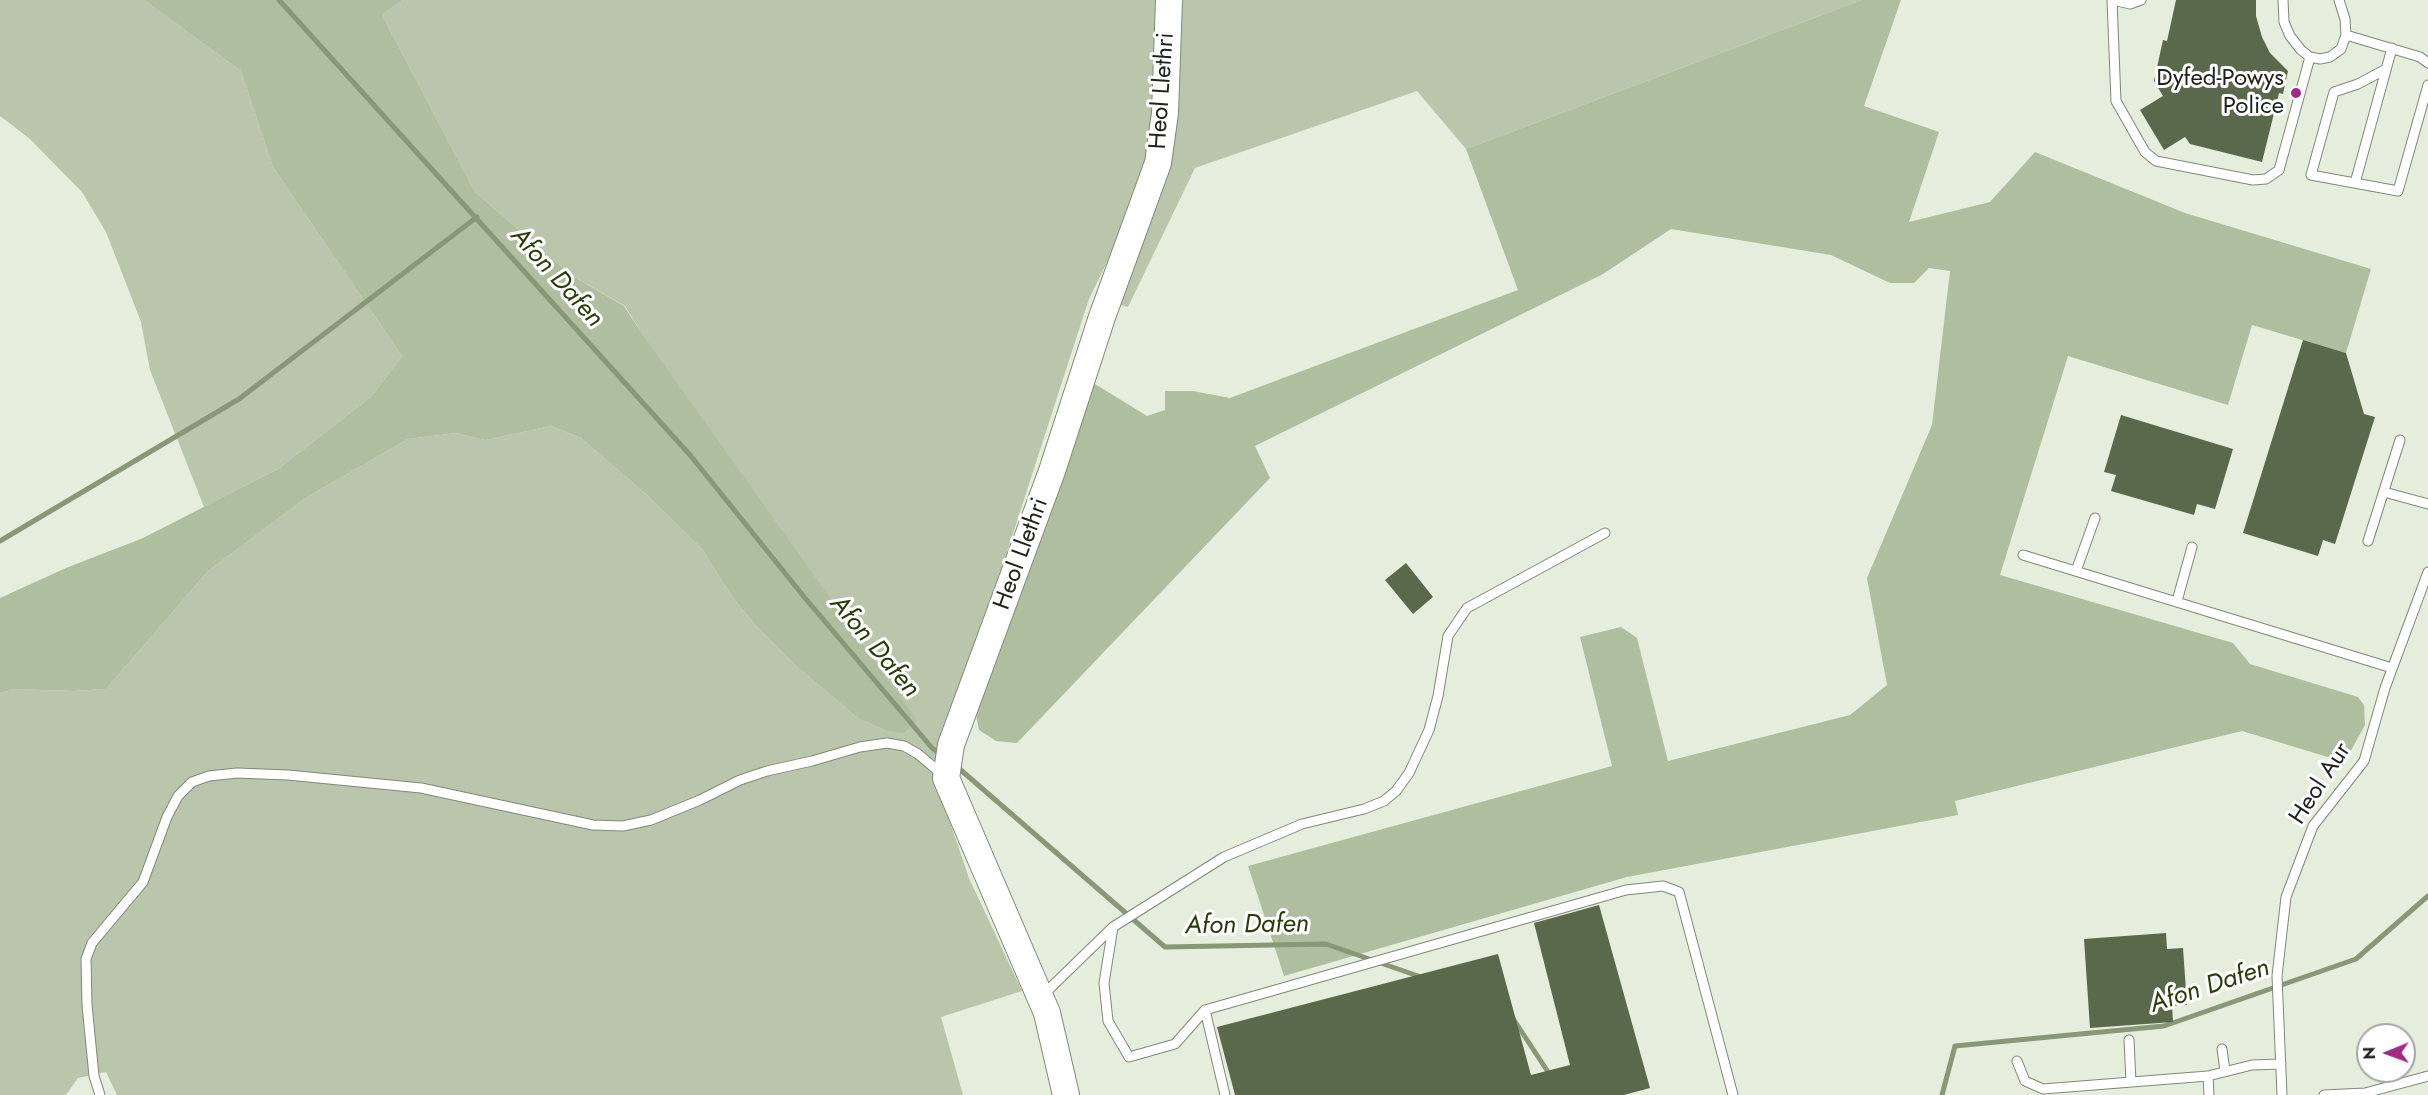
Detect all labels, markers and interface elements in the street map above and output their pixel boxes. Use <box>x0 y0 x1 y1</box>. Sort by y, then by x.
street label: Heol Llethri <box>1145 32 1181 150</box>
place label: Dyfed-Powys Police <box>2156 65 2284 121</box>
marker: Dyfed-Powys Police <box>2289 86 2303 100</box>
water label: Afon Dafen <box>503 222 609 334</box>
street label: Heol Llethri <box>988 494 1056 614</box>
water label: Afon Dafen <box>822 590 926 704</box>
street label: Heol Aur <box>2284 738 2358 830</box>
water label: Afon Dafen <box>1185 909 1309 943</box>
water label: Afon Dafen <box>2146 953 2274 1021</box>
north arrow <box>2356 1023 2416 1083</box>
text: N <box>2358 1047 2381 1060</box>

